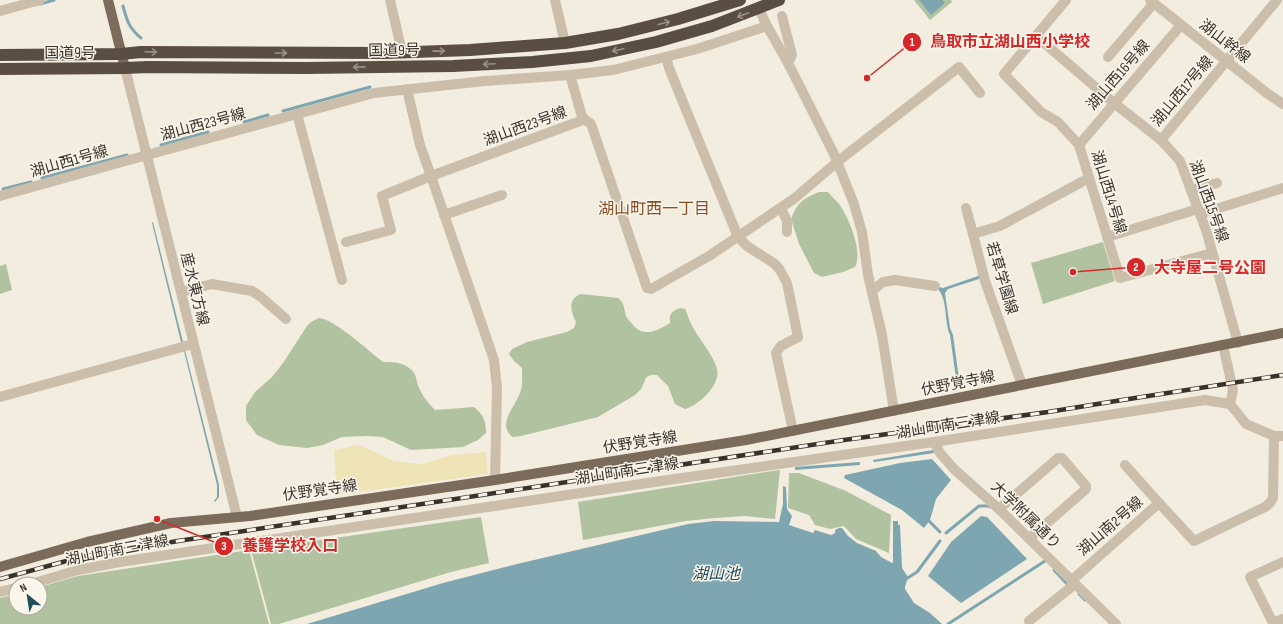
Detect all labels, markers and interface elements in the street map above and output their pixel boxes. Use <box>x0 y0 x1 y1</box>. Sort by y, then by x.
one-way arrow <box>737 11 749 19</box>
street label: 湖山幹線 <box>1195 15 1254 67</box>
one-way arrow <box>658 19 671 26</box>
callout: 鳥取市立湖山西小学校 <box>902 28 1098 56</box>
text: 鳥取市立湖山西小学校 <box>930 32 1090 52</box>
text: 1 <box>910 35 915 50</box>
street label: 湖山西16号線 <box>1083 36 1154 114</box>
street label: 国道9号 <box>368 41 420 60</box>
street label: 国道9号 <box>44 44 96 63</box>
one-way arrow <box>612 46 625 54</box>
one-way arrow <box>432 47 445 55</box>
one-way arrow <box>144 48 157 56</box>
one-way arrow <box>274 49 287 57</box>
street label: 湖山西17号線 <box>1147 52 1217 130</box>
one-way arrow <box>483 60 496 68</box>
one-way arrow <box>353 63 366 71</box>
street label: 湖山西23号線 <box>481 103 570 150</box>
street label: 湖山西23号線 <box>158 104 248 145</box>
street label: 湖山西1号線 <box>28 141 110 182</box>
street label: 湖山西14号線 <box>1087 148 1130 236</box>
street label: 湖山西15号線 <box>1185 157 1232 245</box>
district label: 湖山町西一丁目 <box>598 200 710 219</box>
street label: 若草学園線 <box>981 239 1022 317</box>
street label: 産水東方線 <box>176 250 213 328</box>
callout: 大寺屋二号公園 <box>1126 253 1274 281</box>
text: 大寺屋二号公園 <box>1154 259 1266 278</box>
text: 2 <box>1133 260 1139 275</box>
street label: 伏野覚寺線 <box>919 367 997 400</box>
street label: 湖山町南三津線 <box>895 408 1001 443</box>
street label: 伏野覚寺線 <box>602 427 679 458</box>
street label: 湖山町南三津線 <box>574 454 680 489</box>
street label: 伏野覚寺線 <box>282 476 359 505</box>
street label: 大学附属通り <box>987 477 1065 553</box>
street label: 湖山南2号線 <box>1073 493 1147 560</box>
street label: 湖山町南三津線 <box>64 531 170 570</box>
callout: 養護学校入口 <box>214 532 346 560</box>
text: 養護学校入口 <box>242 537 338 556</box>
text: 3 <box>221 539 227 554</box>
water label: 湖山池 <box>692 565 742 584</box>
north arrow <box>8 576 48 616</box>
text: N <box>17 581 29 595</box>

